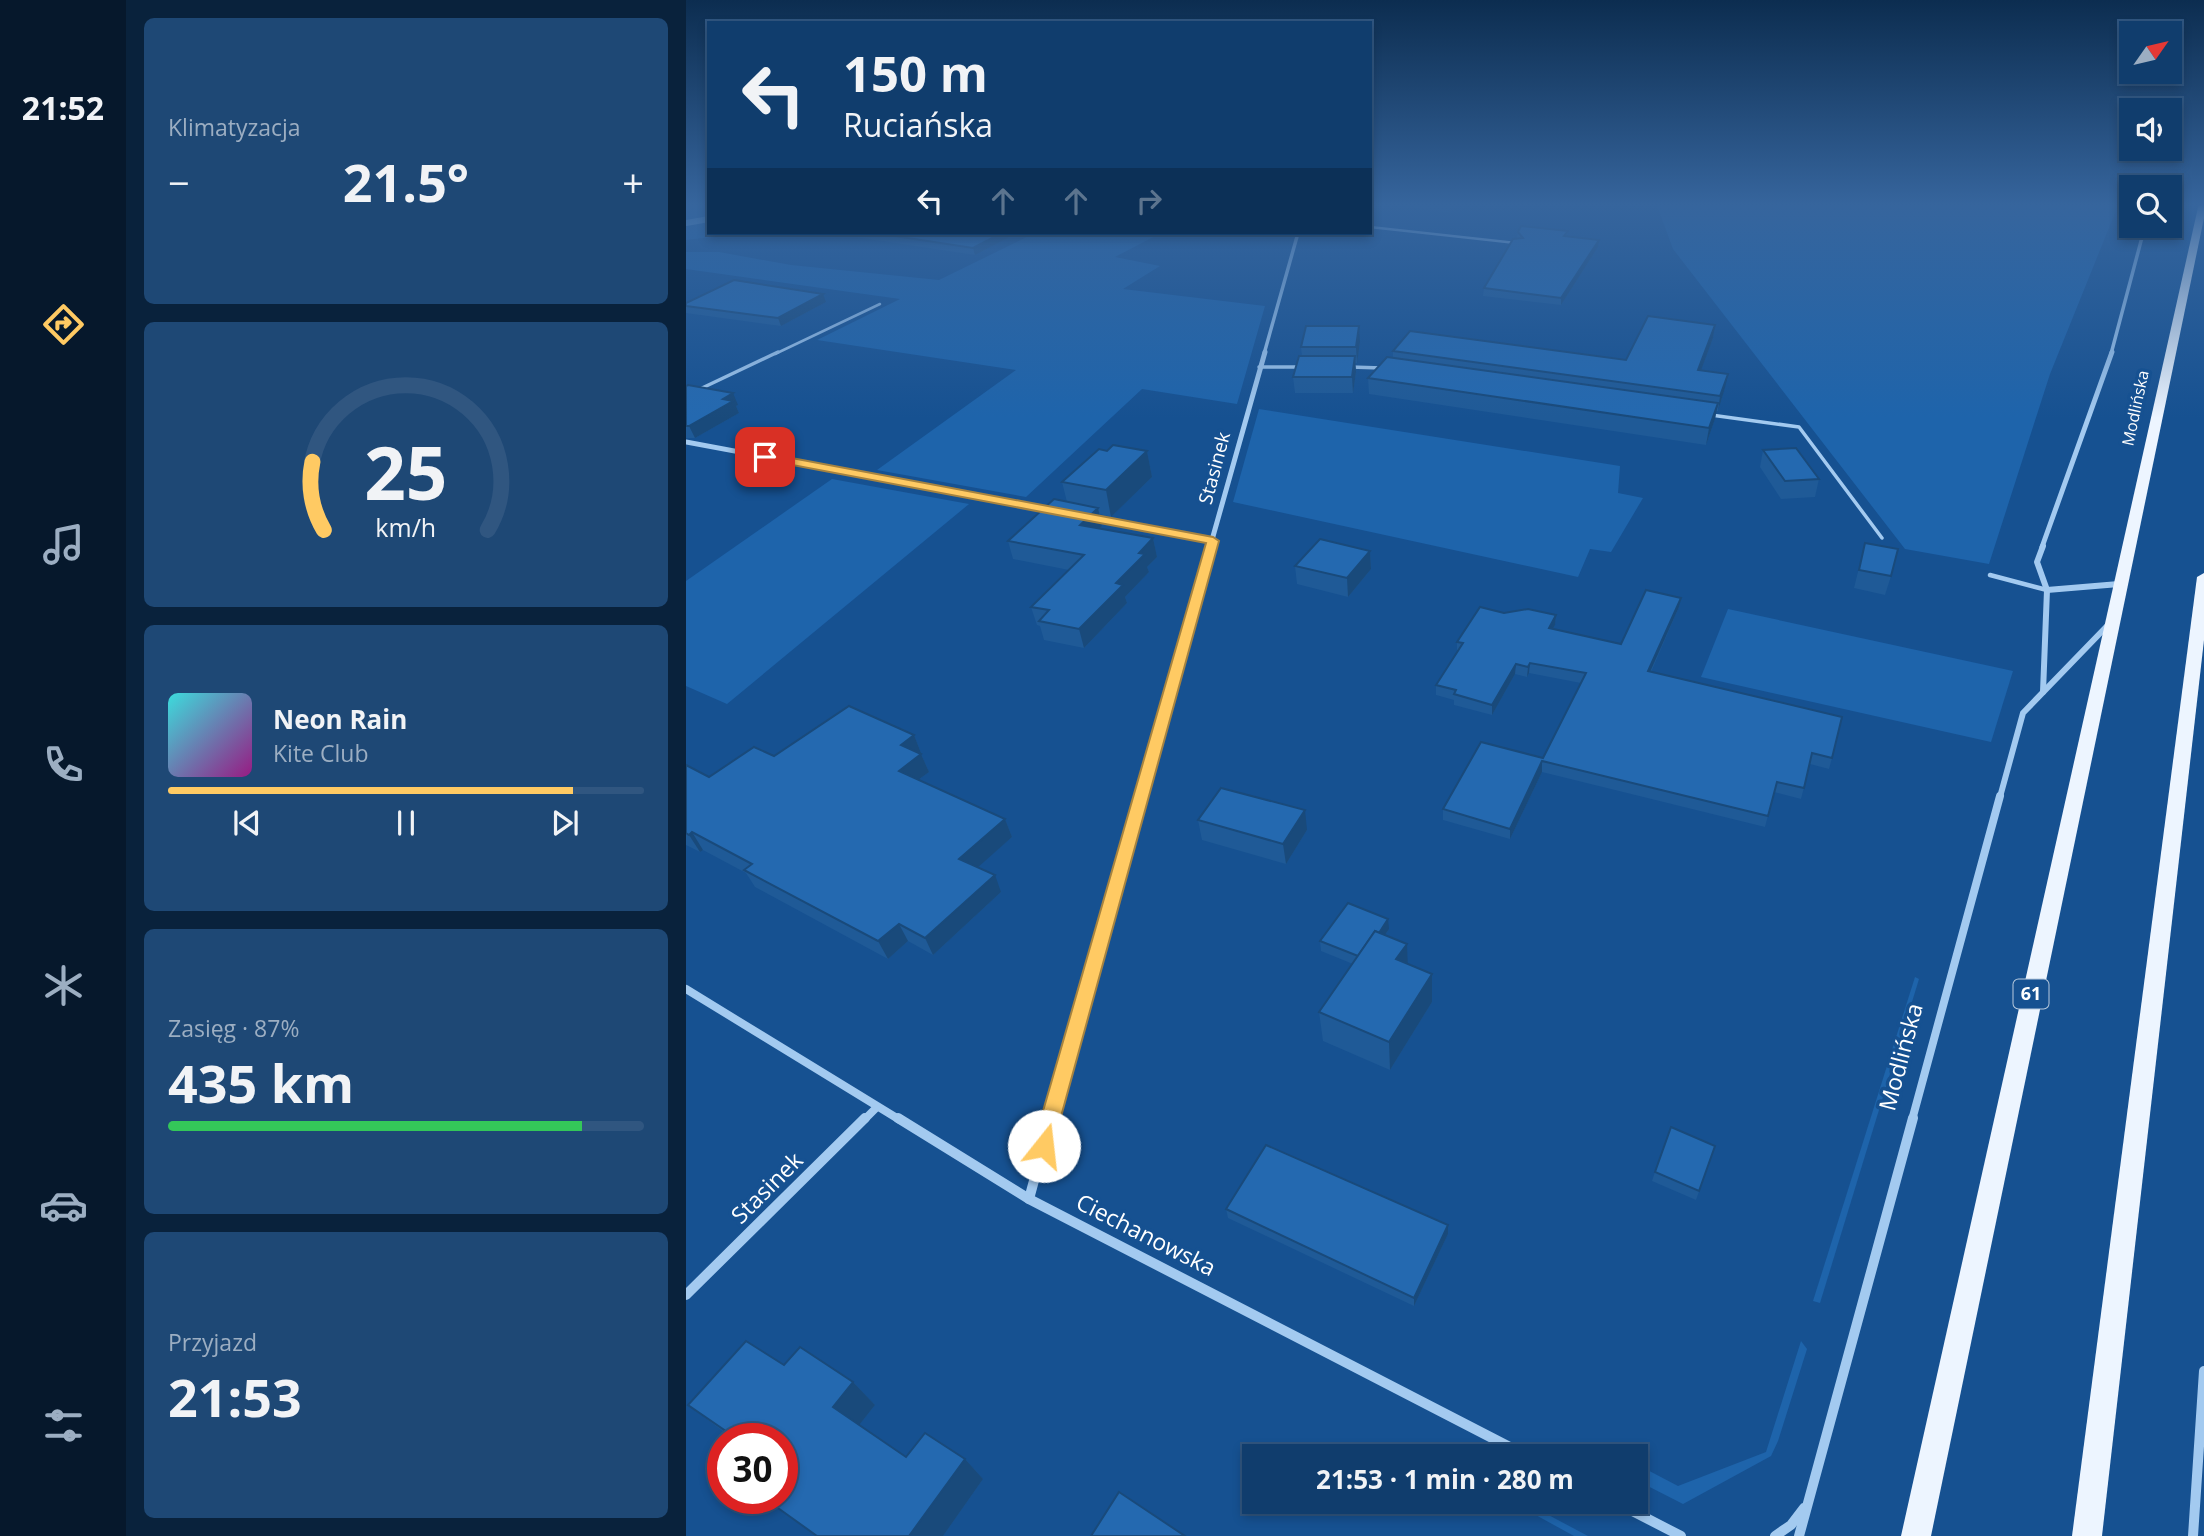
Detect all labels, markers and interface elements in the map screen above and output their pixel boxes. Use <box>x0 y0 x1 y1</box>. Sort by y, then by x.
north arrow <box>2119 21 2182 84</box>
map controls <box>2119 21 2182 238</box>
text: 150 m <box>843 40 988 106</box>
icon: left <box>728 49 819 140</box>
text: 21:52 <box>22 86 104 129</box>
button: sound <box>2119 98 2182 161</box>
text: Ruciańska <box>843 103 993 146</box>
text: Klimatyzacja <box>168 111 301 143</box>
text: 21.5° <box>343 146 469 217</box>
text: − <box>168 156 190 208</box>
text: + <box>622 156 644 208</box>
button: search <box>2119 175 2182 238</box>
icon: left <box>911 182 949 220</box>
icon: ahead <box>984 182 1022 220</box>
icon: ahead <box>1057 182 1095 220</box>
icon: right <box>1130 182 1168 220</box>
icon: directions <box>39 300 88 349</box>
street label: Modlińska <box>2116 368 2154 448</box>
text: 25 <box>364 423 448 522</box>
pin <box>735 427 795 487</box>
street label: Stasinek <box>1192 429 1236 507</box>
icon: arrive <box>746 438 784 476</box>
text: km/h <box>376 510 436 544</box>
icon: music <box>39 520 88 569</box>
text: Neon Rain <box>273 701 407 737</box>
text: Kite Club <box>273 737 368 769</box>
icon: phone <box>39 740 88 789</box>
icon: previous <box>228 804 266 842</box>
icon: pause <box>387 804 425 842</box>
icon: next <box>546 804 584 842</box>
icon: climate <box>39 961 88 1010</box>
road number: 61 <box>2014 979 2048 1009</box>
street label: Modlińska <box>1870 999 1930 1114</box>
text: Zasięg · 87% <box>168 1012 299 1044</box>
text: 435 km <box>168 1047 354 1118</box>
position arrow <box>1007 1109 1081 1183</box>
street label: Stasinek <box>723 1144 809 1230</box>
icon: car <box>39 1181 88 1230</box>
street label: Ciechanowska <box>1071 1185 1222 1283</box>
text: Przyjazd <box>168 1326 257 1358</box>
text: 21:53 <box>168 1361 302 1432</box>
icon: filters <box>39 1401 88 1450</box>
speed limit sign: 30 <box>707 1423 798 1514</box>
text: 21:53 · 1 min · 280 m <box>1316 1461 1574 1497</box>

